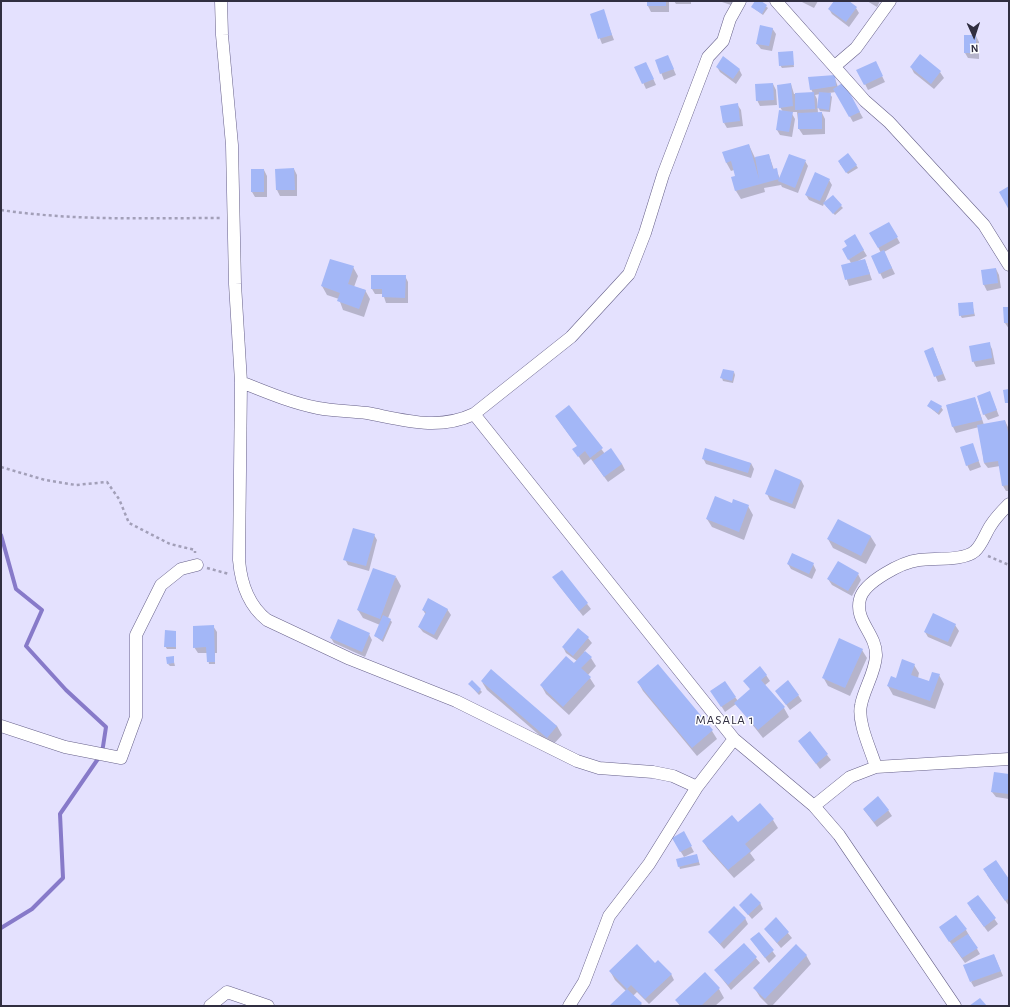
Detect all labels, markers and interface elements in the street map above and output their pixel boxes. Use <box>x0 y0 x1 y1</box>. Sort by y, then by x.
north arrow <box>954 16 994 56</box>
text: N <box>971 43 979 54</box>
district label: MASALA 1 <box>696 712 754 728</box>

